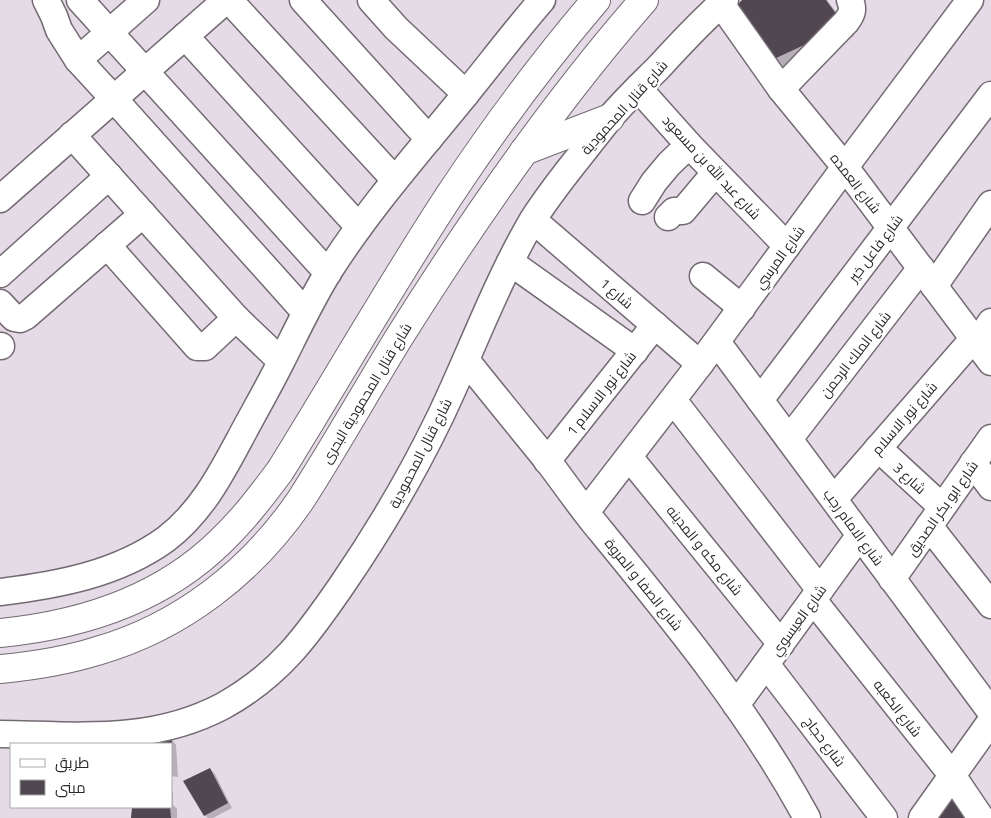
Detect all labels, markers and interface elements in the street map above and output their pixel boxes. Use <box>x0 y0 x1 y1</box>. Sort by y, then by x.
street label: شارع قنال المحمودية <box>576 55 672 159</box>
street label: شارع عبد الله بن مسعود <box>658 110 766 224</box>
street label: شارع العمده <box>826 148 886 218</box>
street label: شارع فاعل خير <box>842 210 907 287</box>
street label: شارع المرسي <box>749 221 810 294</box>
street label: شارع 1 <box>596 273 638 313</box>
street label: شارع الملك الرحمن <box>814 306 896 402</box>
street label: شارع قنال المحمودية البحرى <box>316 319 416 467</box>
street label: شارع نور الاسلام 1 <box>561 346 641 440</box>
street label: شارع نور الاسلام <box>866 377 942 459</box>
street label: شارع قنال المحمودية <box>383 394 457 512</box>
street label: شارع ابو بكر الصديق <box>901 456 983 560</box>
street label: شارع 3 <box>889 457 931 499</box>
street label: شارع الامام رجب <box>819 484 889 570</box>
street label: شارع مكه و المدينه <box>662 500 748 600</box>
street label: شارع الصفا و المروة <box>600 533 688 635</box>
street label: شارع العيسوي <box>765 580 833 661</box>
street label: شارع الكعبه <box>869 675 927 741</box>
street label: شارع حجاج <box>799 711 851 771</box>
legend <box>10 743 172 808</box>
text: طريق <box>55 751 89 774</box>
text: مبنى <box>55 776 86 799</box>

